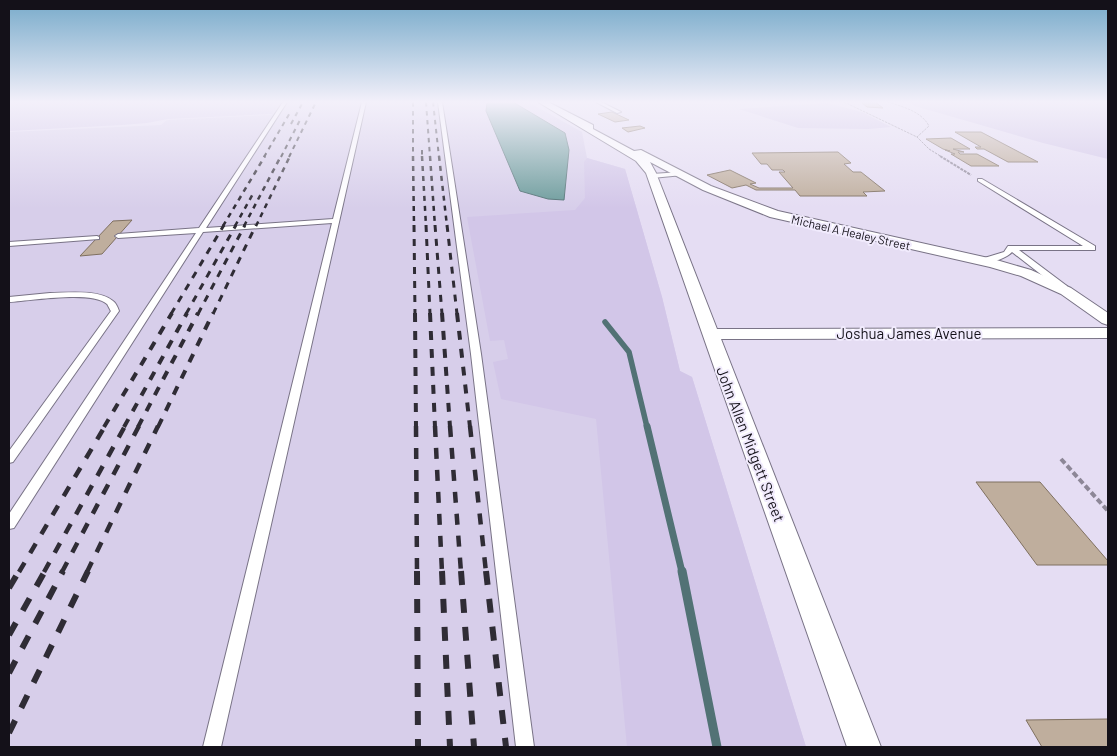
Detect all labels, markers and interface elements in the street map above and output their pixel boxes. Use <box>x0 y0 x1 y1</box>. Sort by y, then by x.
street label: Michael A Healey Street <box>790 211 912 253</box>
street label: Joshua James Avenue <box>836 324 982 342</box>
street label: John Allen Midgett Street <box>713 364 789 524</box>

